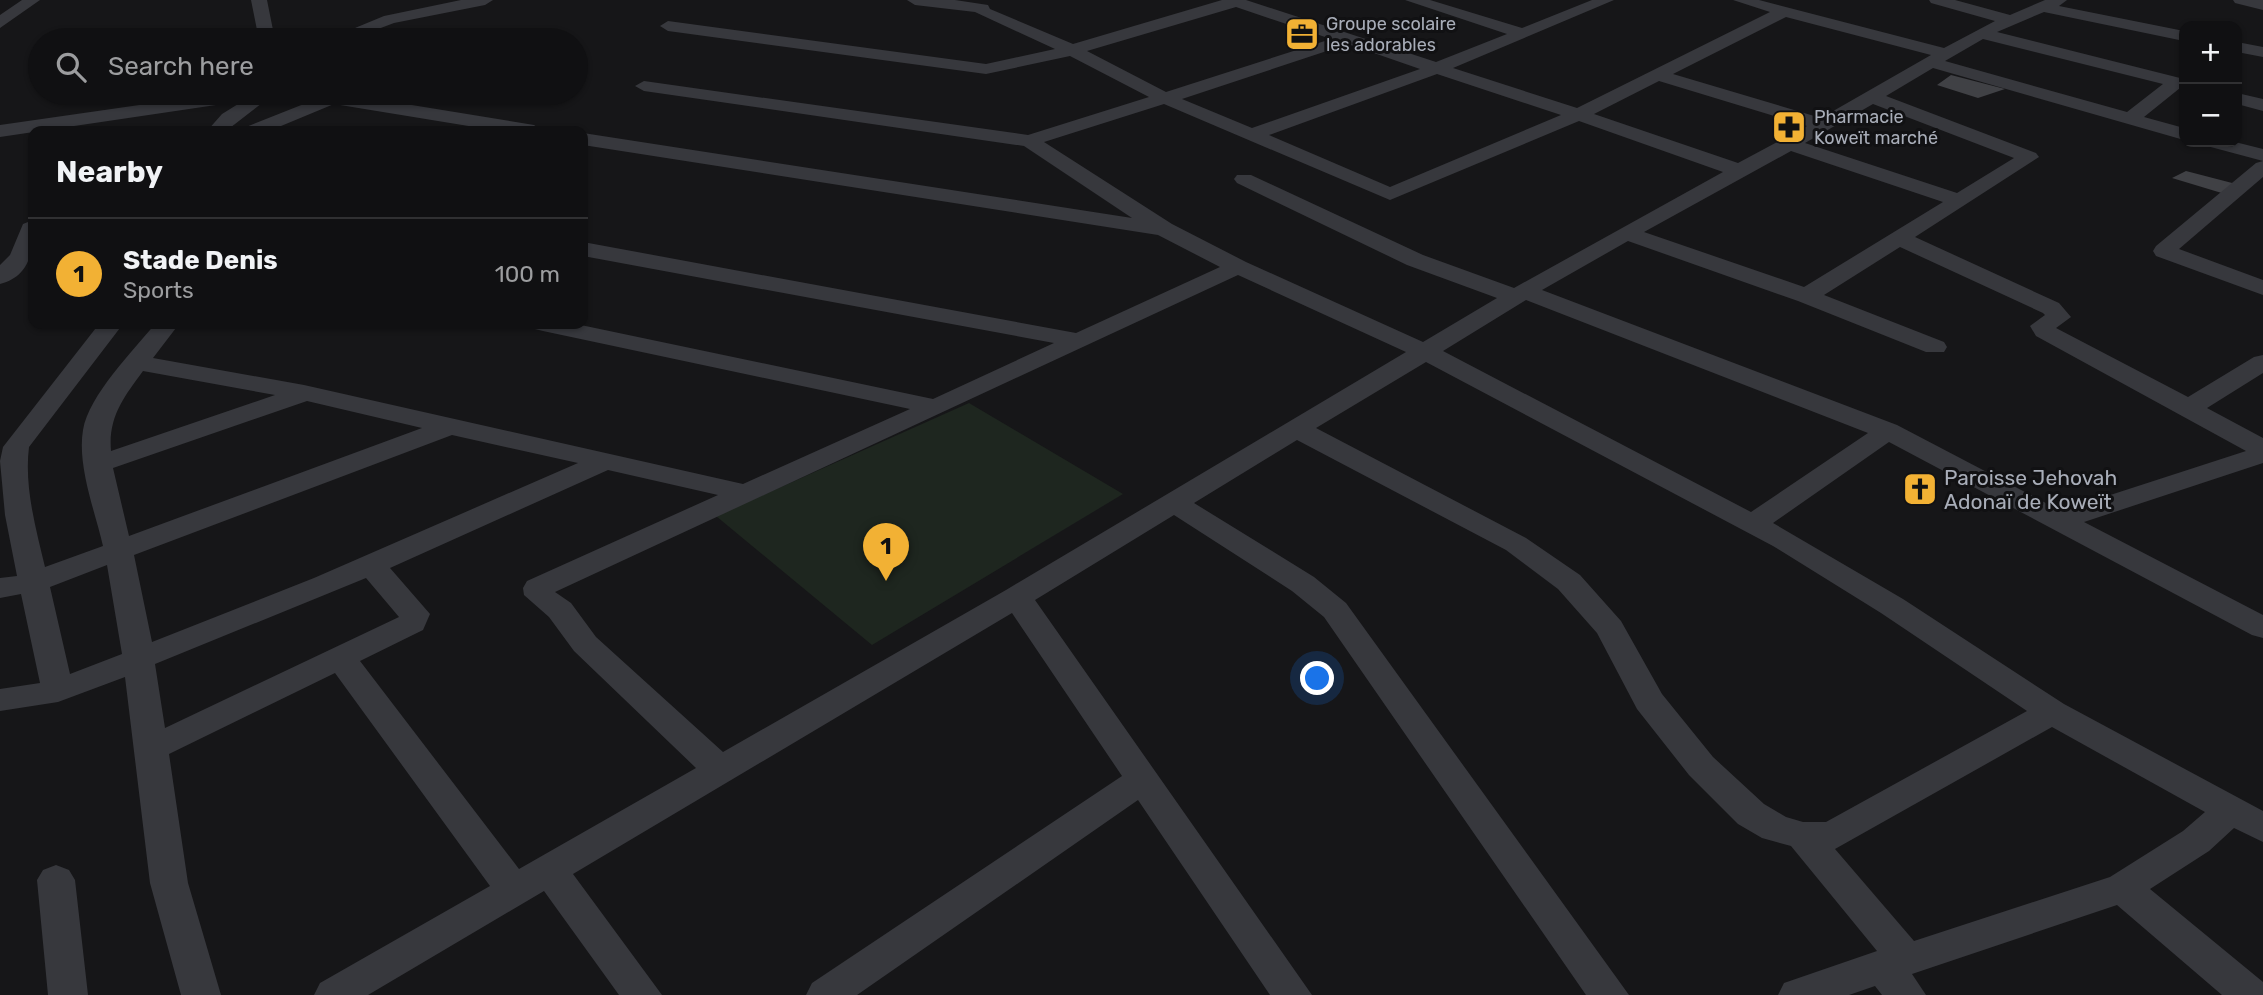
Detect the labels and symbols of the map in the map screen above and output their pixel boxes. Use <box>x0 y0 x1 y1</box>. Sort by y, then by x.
place label: Groupe scolaire les adorables <box>1326 13 1456 56</box>
office icon: Groupe scolaire les adorables <box>1283 15 1321 53</box>
place label: Pharmacie Koweït marché <box>1814 106 1938 149</box>
pharmacy icon: Pharmacie Koweït marché <box>1770 108 1808 146</box>
place label: Paroisse Jehovah Adonaï de Koweït <box>1944 465 2117 514</box>
church icon: Paroisse Jehovah Adonaï de Koweït <box>1901 470 1939 508</box>
pin: 1 <box>863 523 909 581</box>
your location <box>1300 661 1334 695</box>

